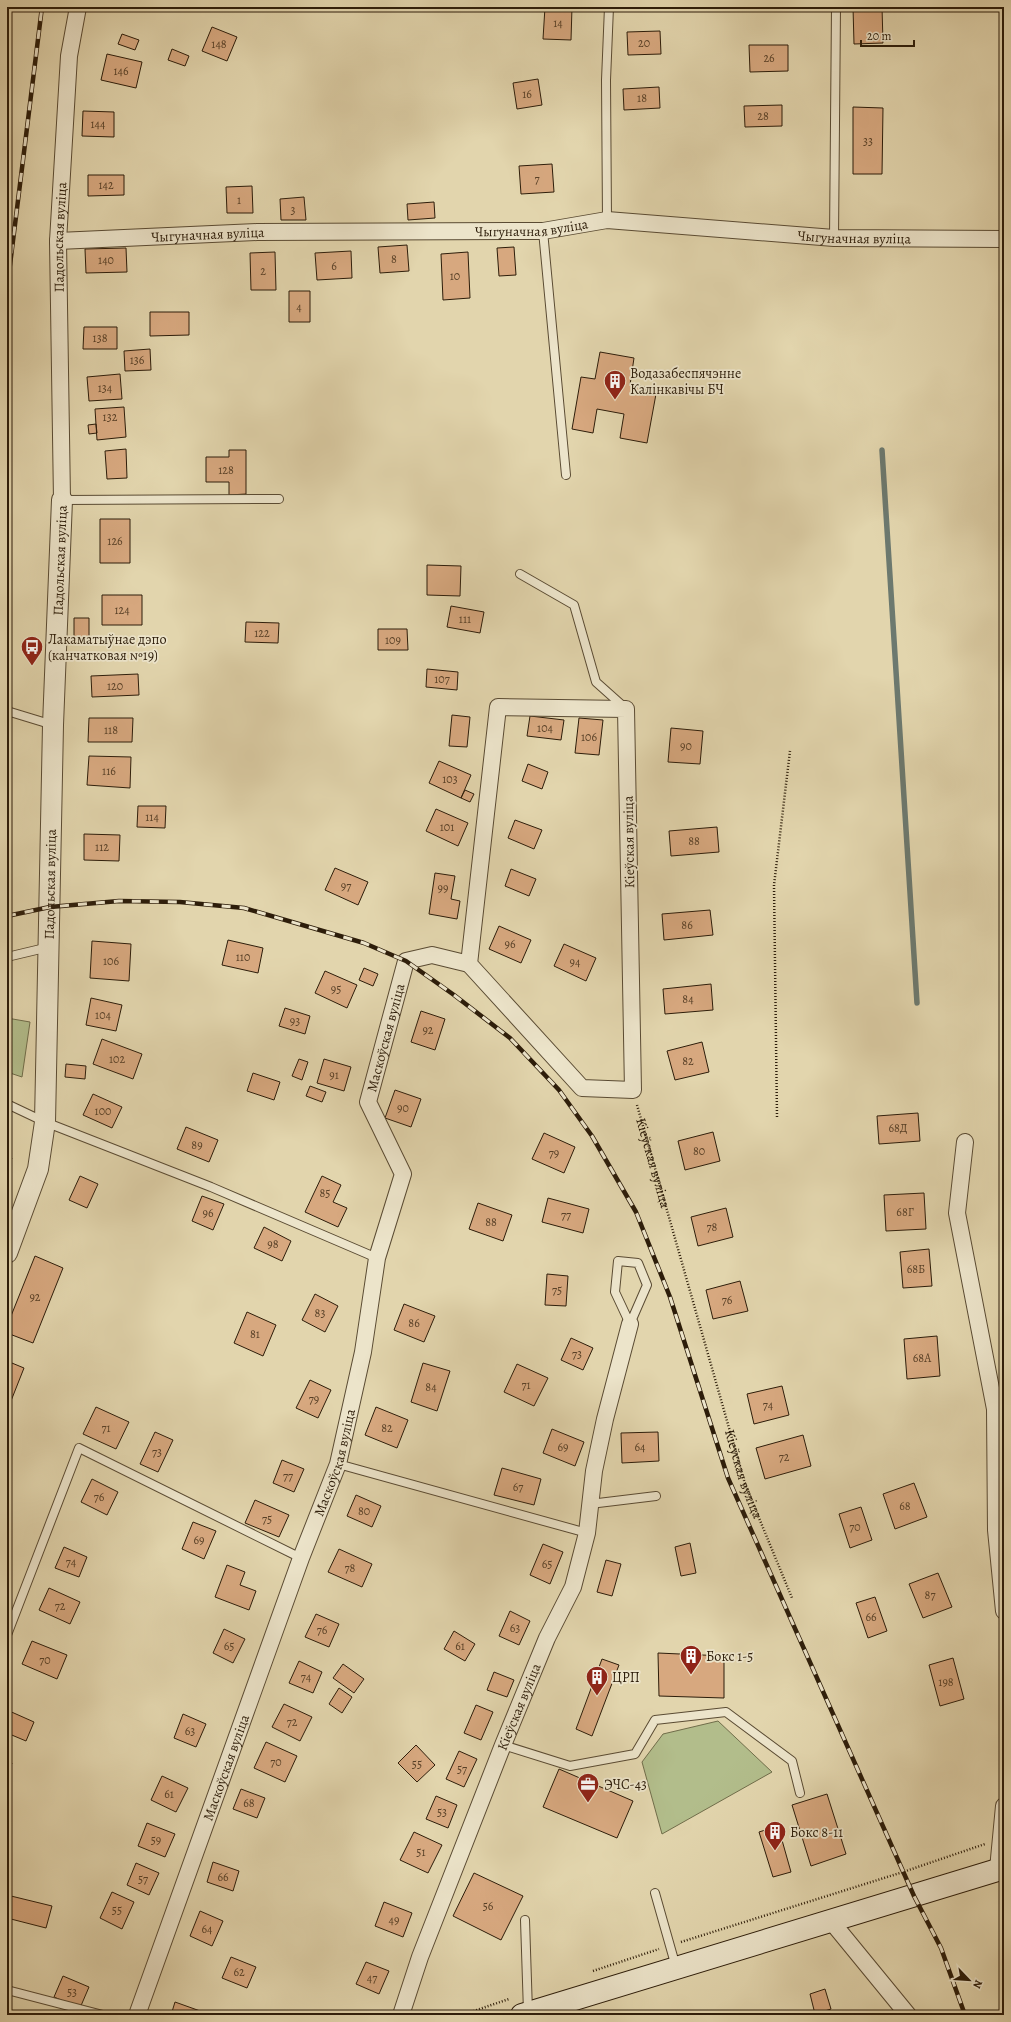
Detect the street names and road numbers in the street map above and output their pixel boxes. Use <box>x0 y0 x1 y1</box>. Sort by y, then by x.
street label: Падольская вуліца <box>48 181 71 292</box>
street label: Чыгуначная вуліца <box>475 214 590 241</box>
street label: Чыгуначная вуліца <box>151 222 265 246</box>
street label: Чыгуначная вуліца <box>797 226 911 248</box>
street label: Падольская вуліца <box>48 504 71 616</box>
street label: Кіеўская вуліца <box>619 795 639 888</box>
street label: Падольская вуліца <box>39 828 60 940</box>
street label: Маскоўская вуліца <box>362 981 409 1094</box>
street label: Кіеўская вуліца <box>632 1116 675 1210</box>
street label: Маскоўская вуліца <box>309 1407 360 1519</box>
street label: Кіеўская вуліца <box>720 1427 768 1522</box>
street label: Кіеўская вуліца <box>492 1660 545 1753</box>
street label: Маскоўская вуліца <box>198 1711 254 1823</box>

